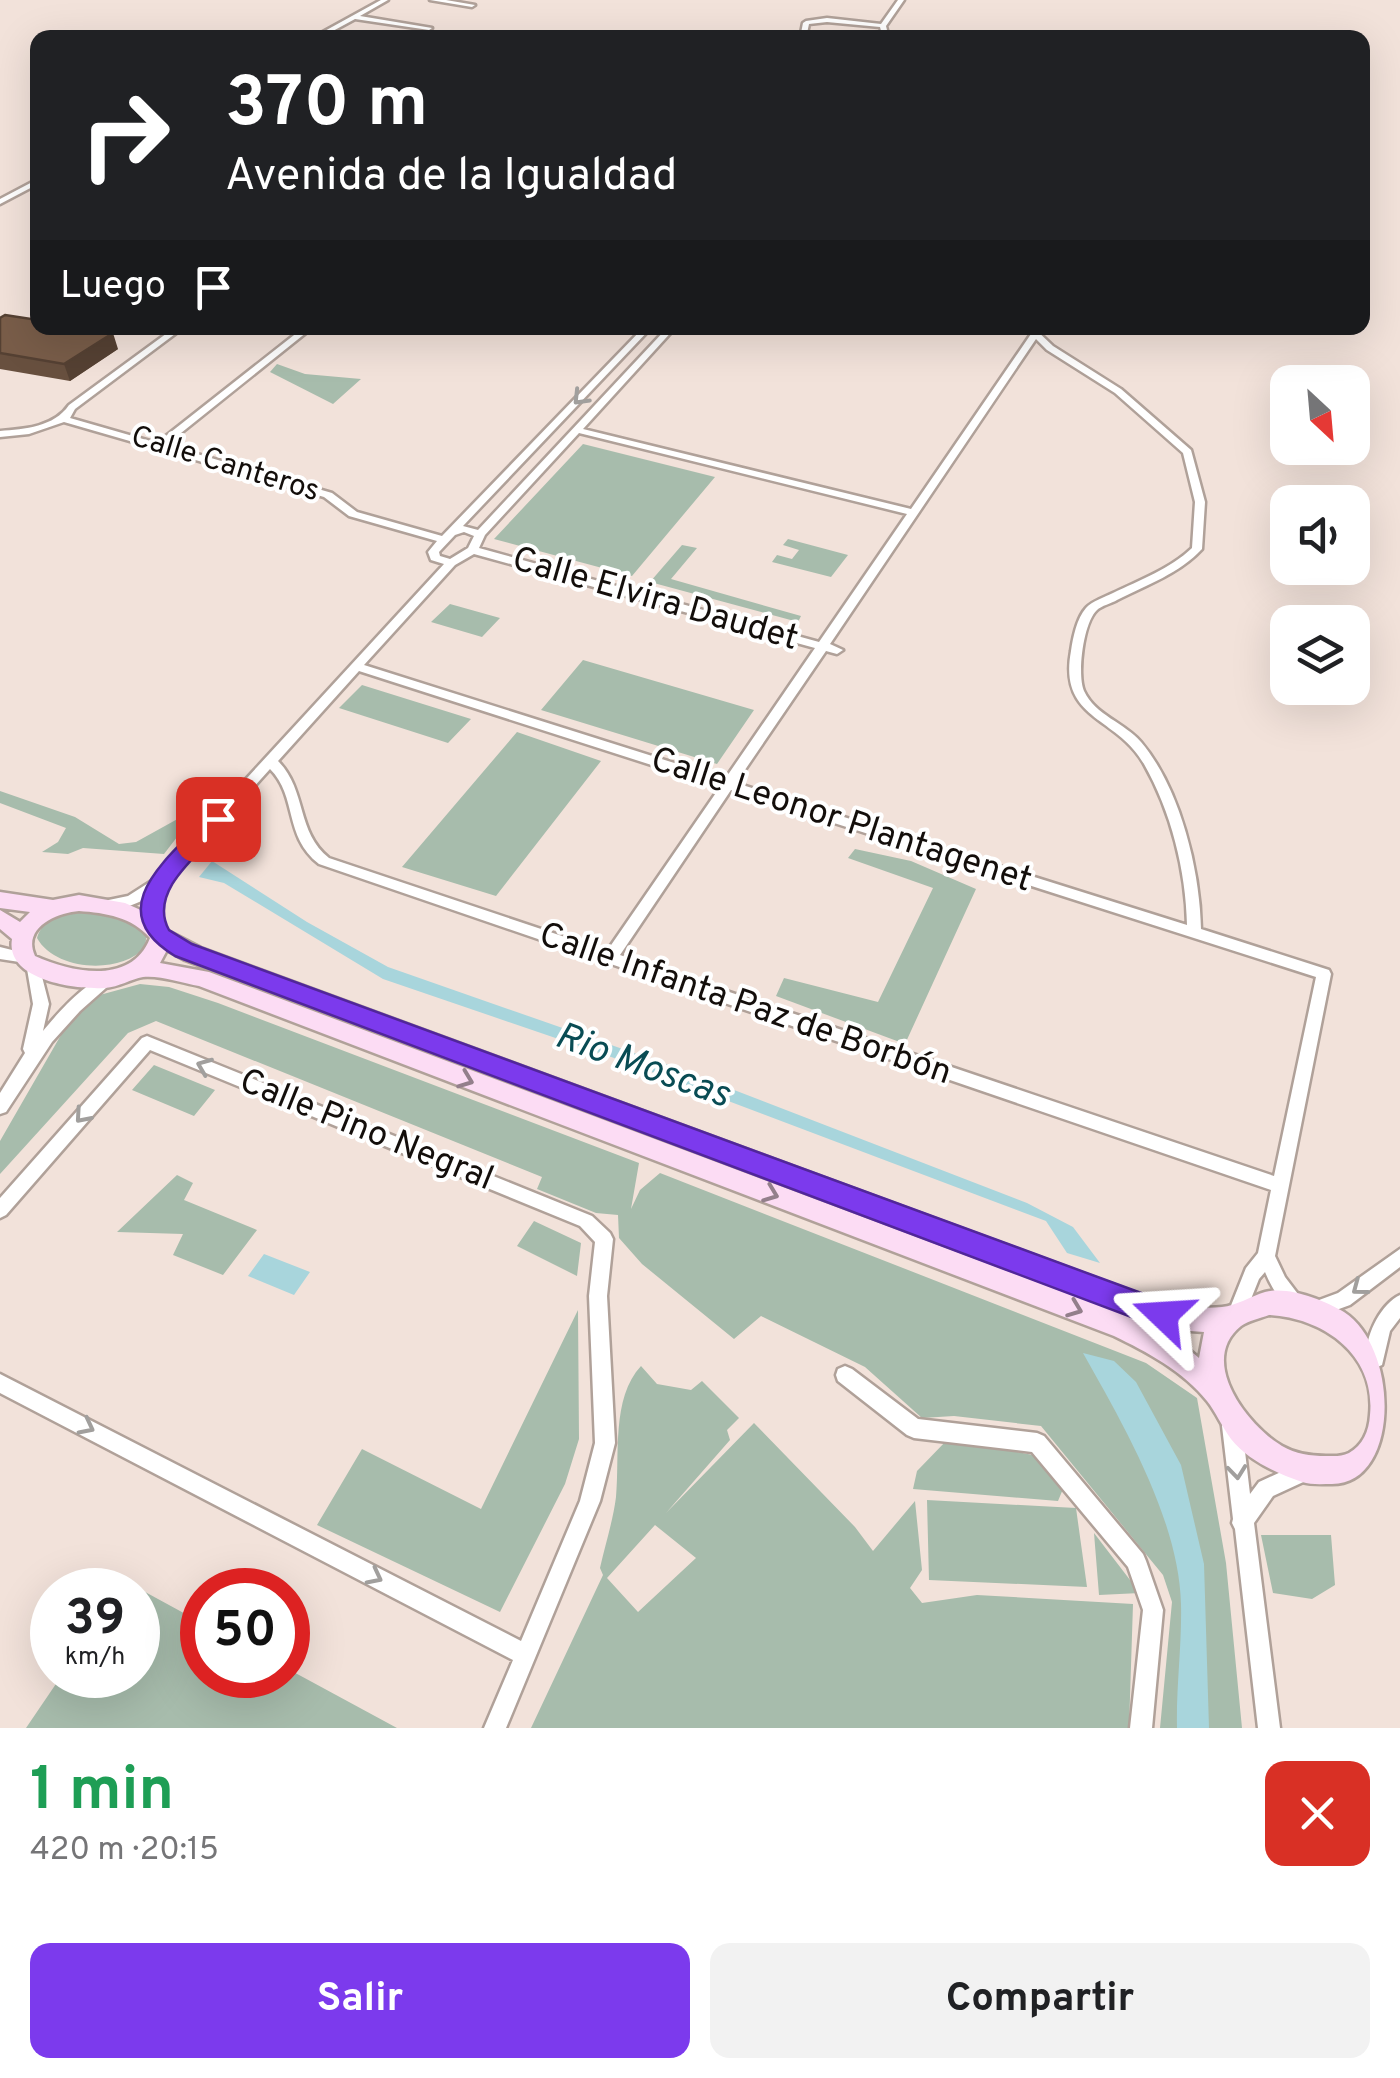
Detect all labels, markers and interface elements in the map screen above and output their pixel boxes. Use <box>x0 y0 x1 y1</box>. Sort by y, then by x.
text: 370 m <box>225 62 428 151</box>
icon: right <box>60 70 190 200</box>
text: Avenida de la Igualdad <box>225 149 677 206</box>
icon: arrive <box>186 260 241 315</box>
text: Luego <box>60 263 166 312</box>
north arrow <box>1270 365 1370 465</box>
map controls <box>1270 365 1370 705</box>
one-way arrow <box>574 386 592 405</box>
street label: Calle Canteros <box>126 419 324 511</box>
button: sound <box>1270 485 1370 585</box>
street label: Calle Elvira Daudet <box>507 538 803 662</box>
button: layers <box>1270 605 1370 705</box>
street label: Calle Leonor Plantagenet <box>645 739 1037 903</box>
pin <box>176 777 261 862</box>
icon: arrive <box>191 792 246 847</box>
street label: Calle Infanta Paz de Borbón <box>533 914 957 1096</box>
water label: Rio Moscas <box>548 1013 737 1122</box>
one-way arrow <box>196 1057 214 1077</box>
street label: Calle Pino Negral <box>233 1060 499 1202</box>
one-way arrow <box>457 1068 474 1088</box>
one-way arrow <box>76 1104 94 1122</box>
one-way arrow <box>761 1182 778 1203</box>
position arrow <box>1111 1263 1215 1367</box>
one-way arrow <box>1352 1276 1370 1293</box>
one-way arrow <box>1065 1297 1082 1318</box>
one-way arrow <box>76 1415 94 1434</box>
one-way arrow <box>1225 1464 1247 1480</box>
one-way arrow <box>365 1565 383 1584</box>
speed limit sign: 50 <box>180 1568 310 1698</box>
text: 39 <box>65 1589 125 1652</box>
text: km/h <box>65 1642 125 1674</box>
text: 1 min <box>30 1755 174 1831</box>
button: close <box>1265 1761 1370 1866</box>
text: 420 m · 20:15 <box>30 1831 219 1871</box>
button: Salir <box>30 1943 690 2058</box>
button: Compartir <box>710 1943 1370 2058</box>

